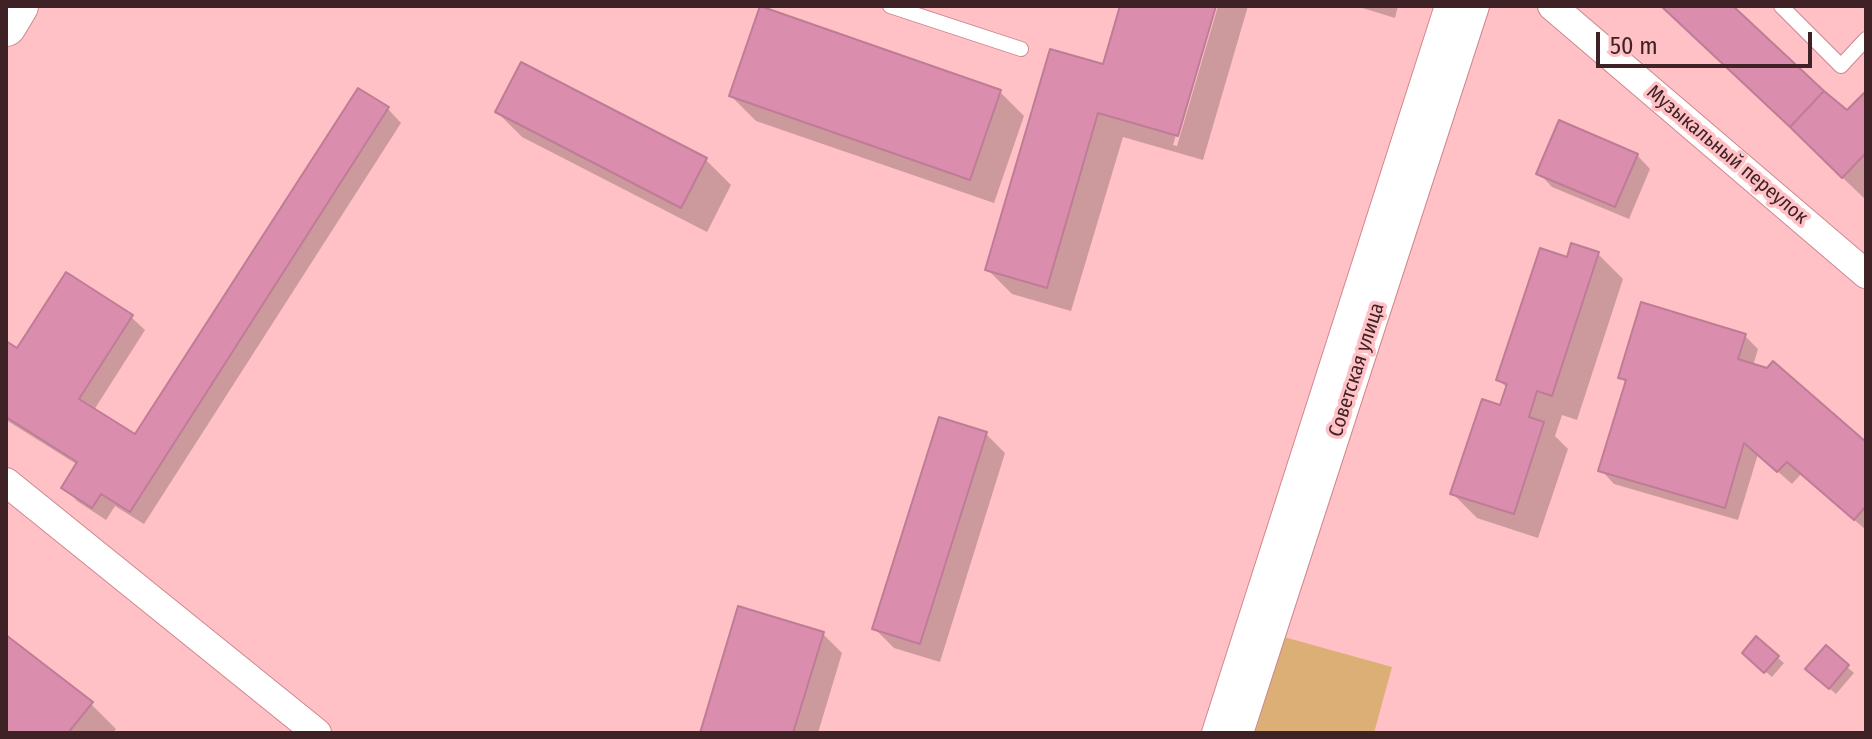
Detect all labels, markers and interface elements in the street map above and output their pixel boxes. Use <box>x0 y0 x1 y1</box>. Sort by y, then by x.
scale bar <box>1600 16 1816 66</box>
text: 50 m <box>1610 32 1658 60</box>
street label: Музыкальный переулок <box>1642 81 1812 229</box>
street label: Советская улица <box>1324 300 1390 440</box>

